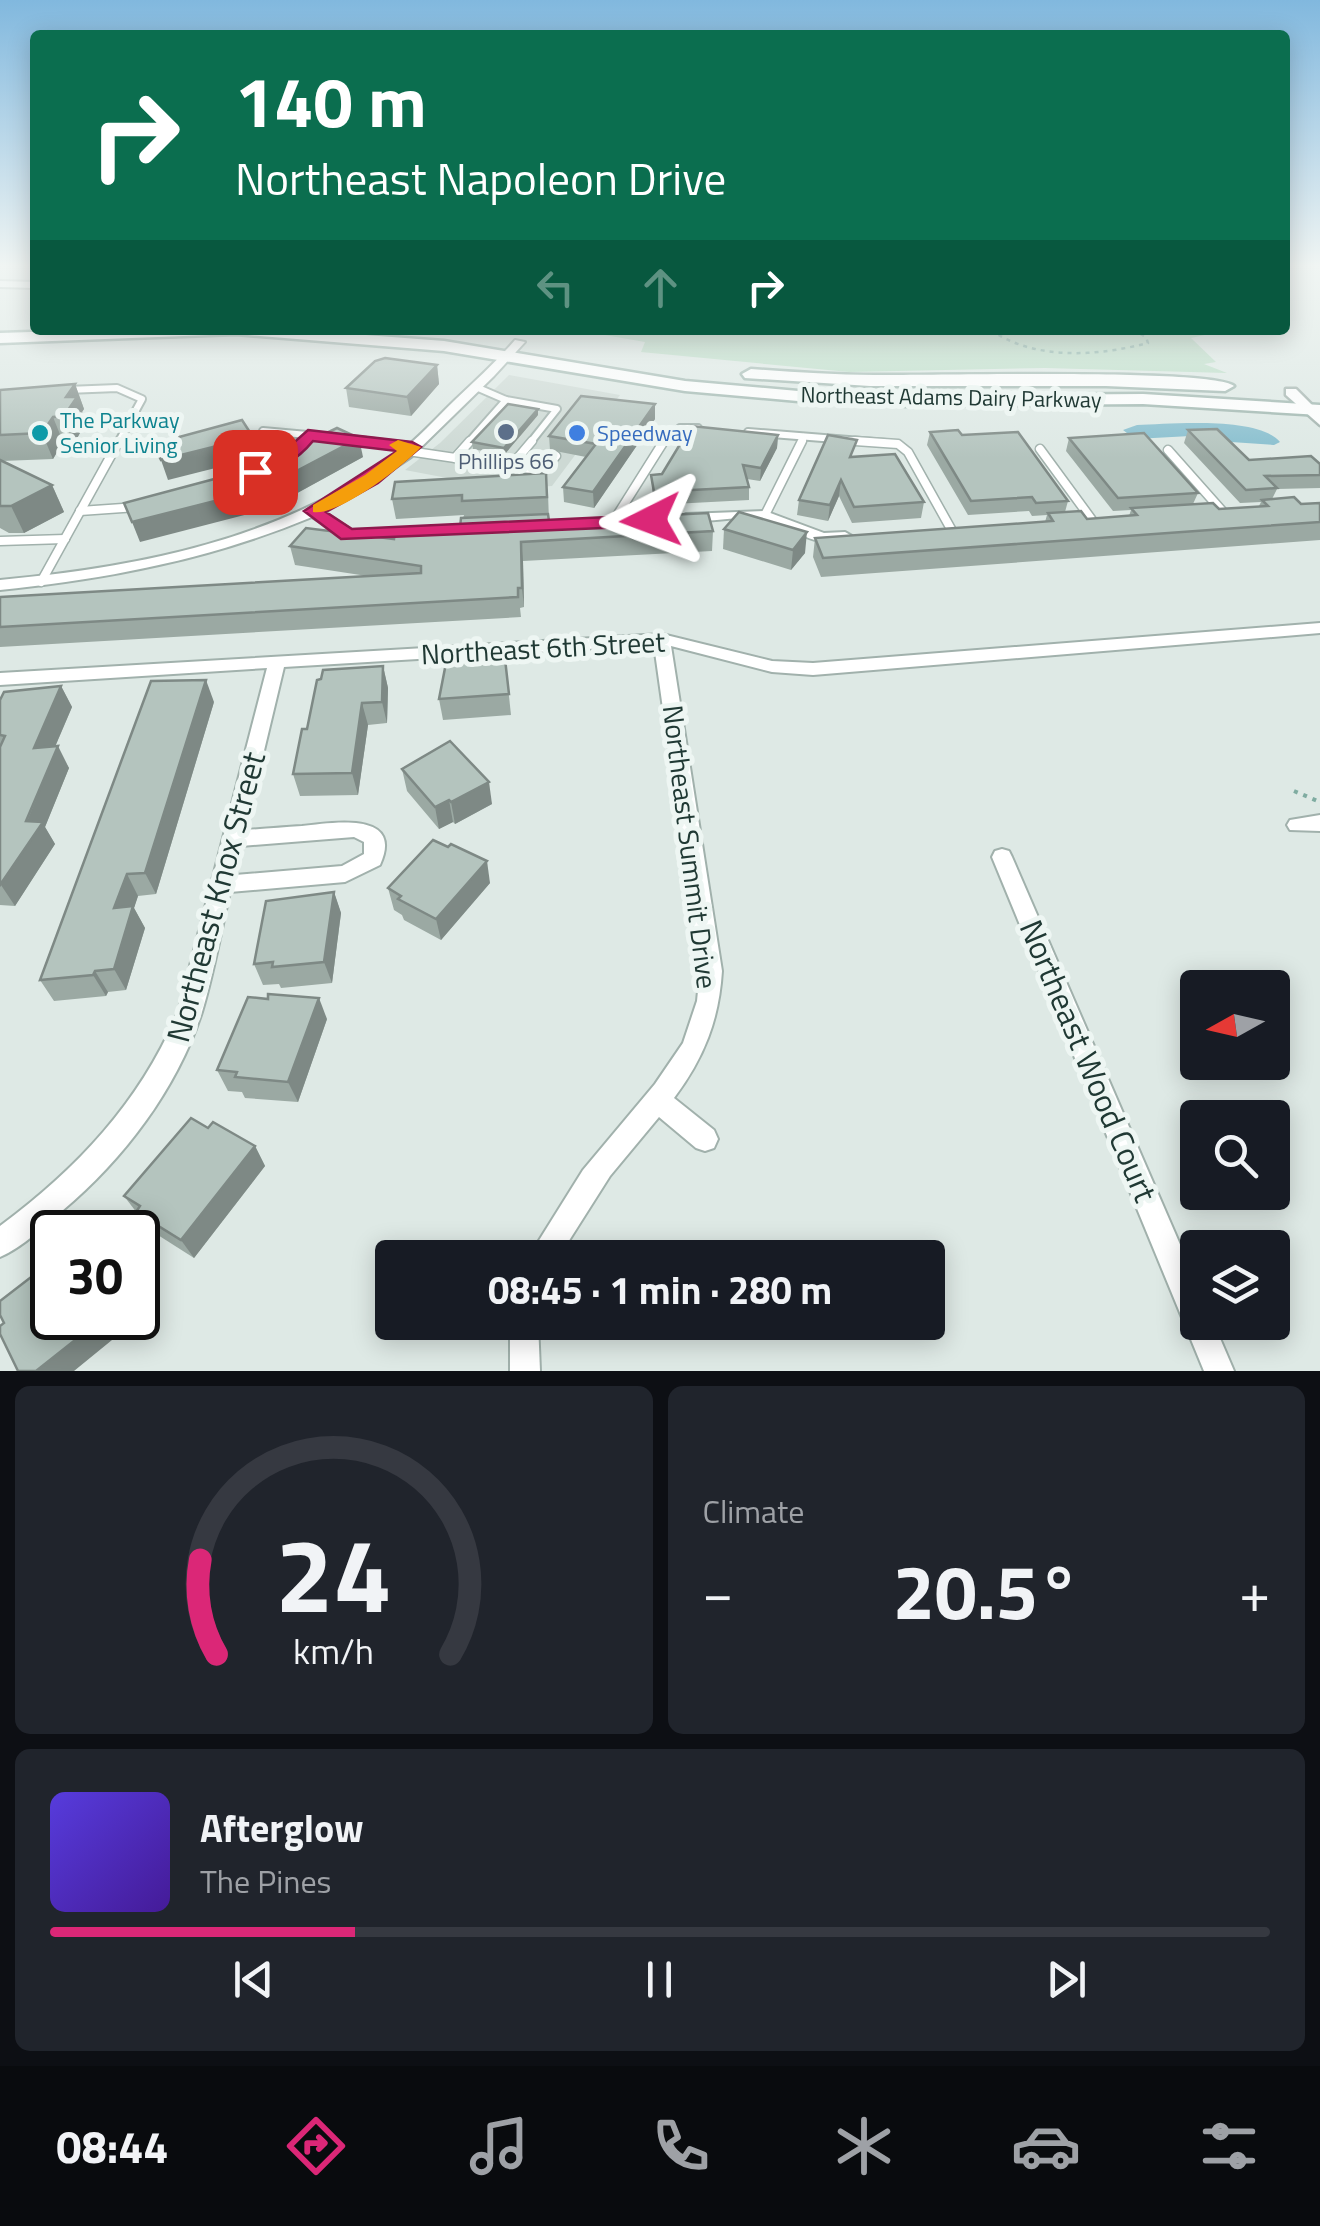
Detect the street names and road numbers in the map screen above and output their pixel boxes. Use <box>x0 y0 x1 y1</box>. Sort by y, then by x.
street label: Northeast Adams Dairy Parkway <box>800 377 1102 417</box>
street label: Northeast 6th Street <box>420 620 666 675</box>
street label: Northeast Summit Drive <box>652 703 729 991</box>
street label: Northeast Knox Street <box>153 746 277 1047</box>
street label: Northeast Wood Court <box>1008 912 1170 1209</box>

